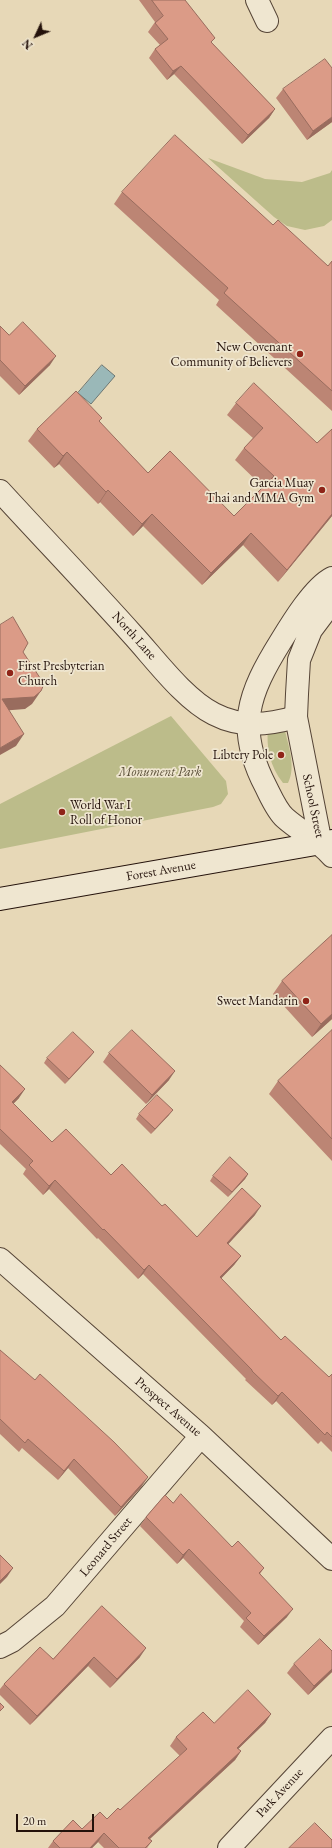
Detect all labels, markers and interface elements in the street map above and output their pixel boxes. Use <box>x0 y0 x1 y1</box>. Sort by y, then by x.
north arrow <box>16 16 56 56</box>
text: N <box>19 36 35 52</box>
place label: New Covenant Community of Believers <box>171 339 292 370</box>
marker: New Covenant Community of Believers <box>295 349 305 359</box>
place label: Garcia Muay Thai and MMA Gym <box>206 475 314 506</box>
marker: Garcia Muay Thai and MMA Gym <box>317 485 327 495</box>
street label: North Lane <box>108 609 160 663</box>
place label: First Presbyterian Church <box>18 658 105 689</box>
marker: First Presbyterian Church <box>5 668 15 678</box>
place label: Libtery Pole <box>213 747 273 763</box>
marker: Libtery Pole <box>276 750 286 760</box>
park label: Monument Park <box>119 764 201 780</box>
street label: School Street <box>299 773 327 839</box>
place label: World War I Roll of Honor <box>70 797 142 828</box>
marker: World War I Roll of Honor <box>57 807 67 817</box>
street label: Forest Avenue <box>125 857 197 885</box>
place label: Sweet Mandarin <box>217 993 298 1009</box>
marker: Sweet Mandarin <box>301 996 311 1006</box>
street label: Prospect Avenue <box>132 1374 204 1440</box>
street label: Leonard Street <box>77 1514 135 1580</box>
street label: Park Avenue <box>253 1765 307 1821</box>
scale bar <box>18 1806 96 1832</box>
text: 20 m <box>23 1813 46 1829</box>

